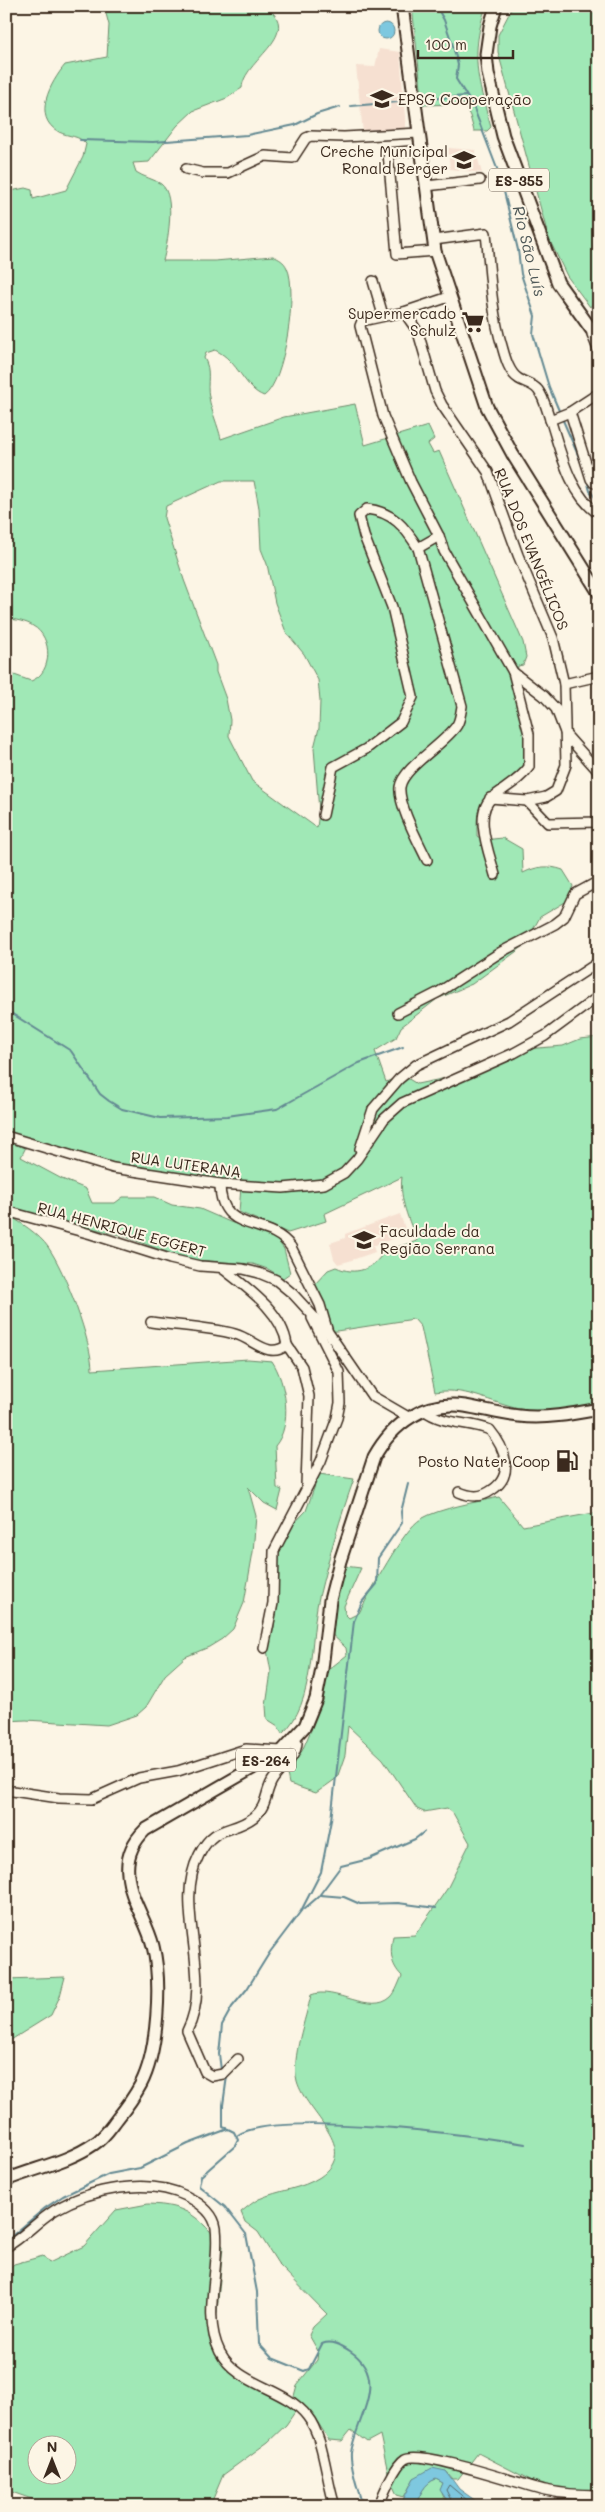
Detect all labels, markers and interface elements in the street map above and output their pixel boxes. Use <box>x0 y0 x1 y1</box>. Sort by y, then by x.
scale bar <box>418 28 512 60</box>
text: 100 m <box>425 34 467 54</box>
school or university icon: EPSG Cooperação <box>369 86 395 112</box>
place label: EPSG Cooperação <box>398 89 531 109</box>
place label: Creche Municipal Ronald Berger <box>320 141 448 178</box>
school or university icon: Creche Municipal Ronald Berger <box>451 147 477 173</box>
road number: ES-355 <box>489 168 549 192</box>
water label: Rio São Luís <box>509 203 552 299</box>
place label: Supermercado Schulz <box>348 303 456 340</box>
supermarket icon: Supermercado Schulz <box>460 309 486 335</box>
street label: RUA DOS EVANGÉLICOS <box>490 465 574 633</box>
street label: RUA LUTERANA <box>130 1146 242 1182</box>
street label: RUA HENRIQUE EGGERT <box>35 1197 209 1261</box>
place label: Faculdade da Região Serrana <box>380 1221 495 1258</box>
school or university icon: Faculdade da Região Serrana <box>351 1227 377 1253</box>
fuel station icon: Posto Nater Coop <box>554 1448 580 1474</box>
place label: Posto Nater Coop <box>418 1451 550 1471</box>
road number: ES-264 <box>236 1748 296 1772</box>
north arrow <box>28 2434 78 2484</box>
text: N <box>47 2437 57 2456</box>

